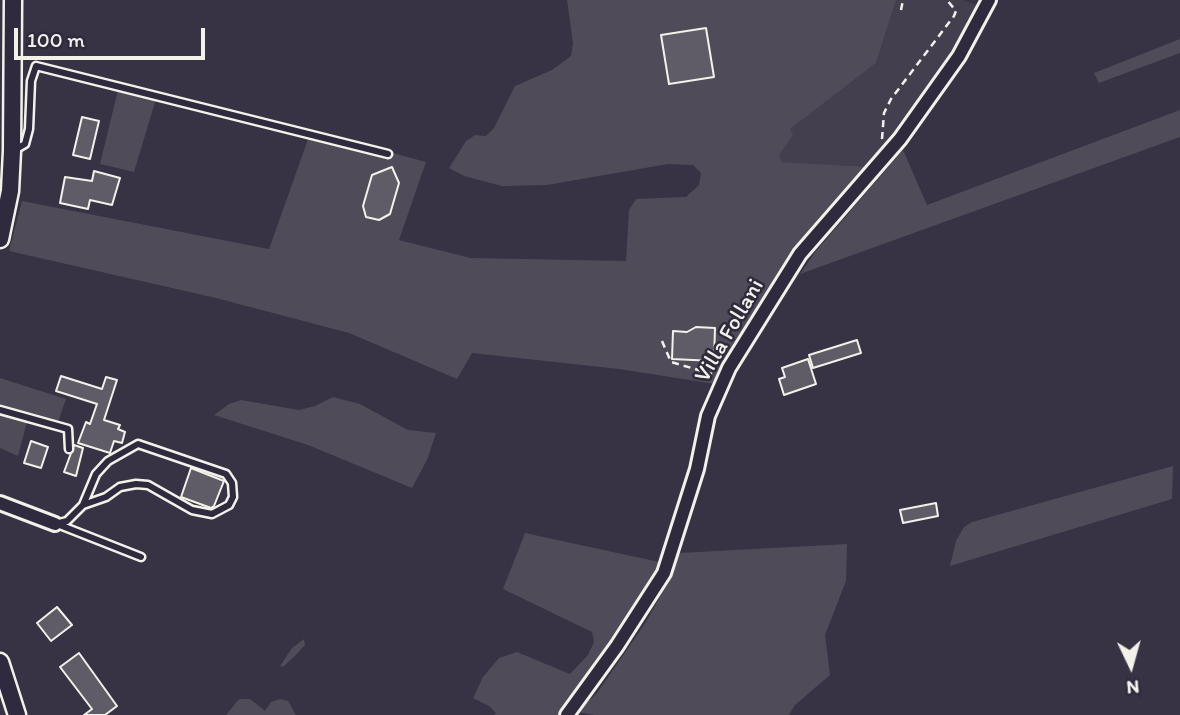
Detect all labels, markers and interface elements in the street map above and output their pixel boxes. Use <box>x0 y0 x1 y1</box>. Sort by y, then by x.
scale bar <box>18 14 208 58</box>
text: 100 m <box>27 27 85 52</box>
street label: Villa Follani <box>689 274 771 388</box>
north arrow <box>1096 631 1166 701</box>
text: N <box>1125 675 1140 699</box>

